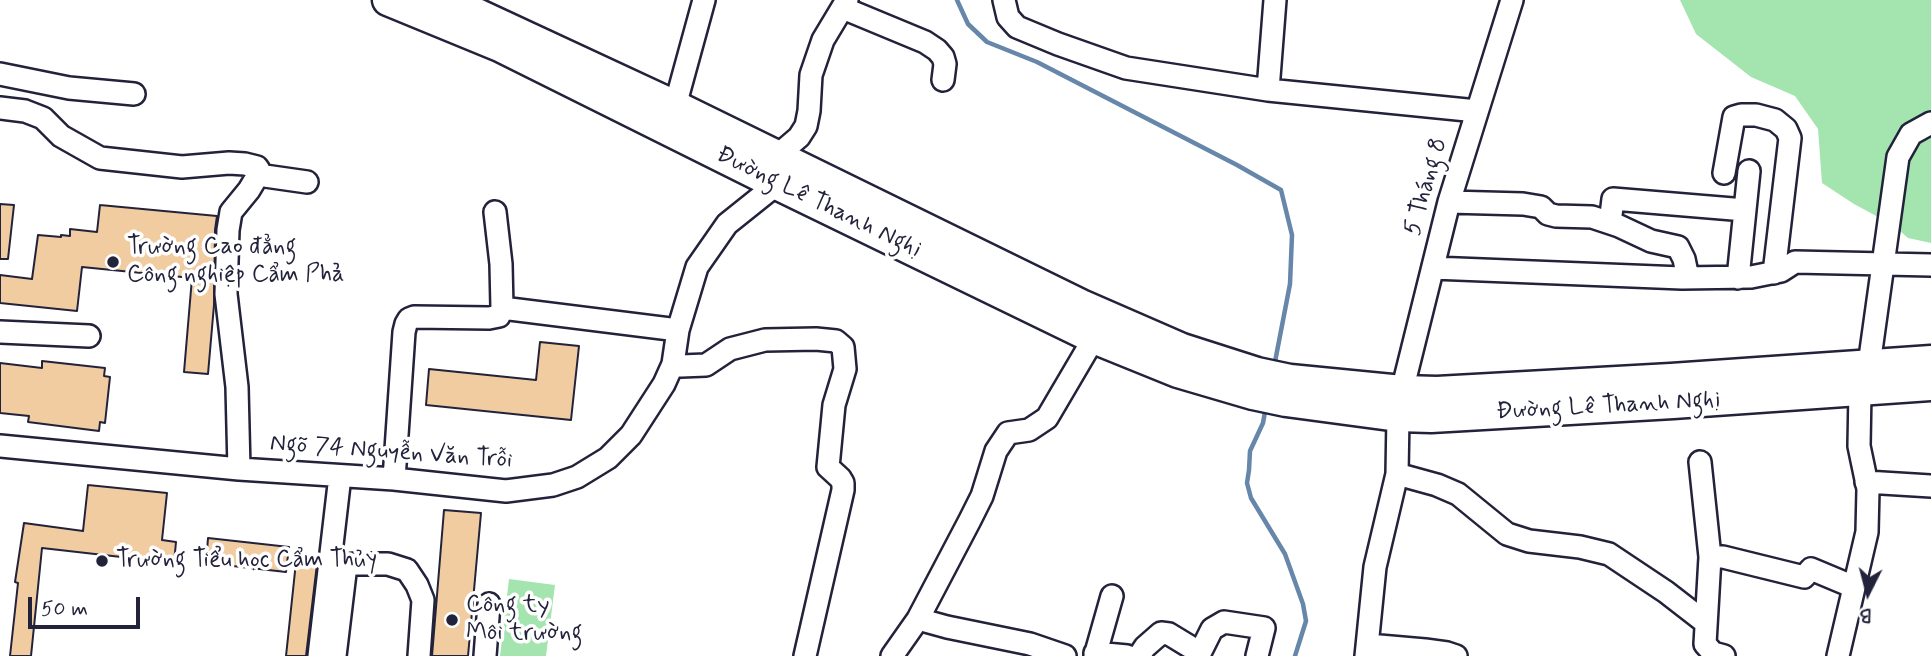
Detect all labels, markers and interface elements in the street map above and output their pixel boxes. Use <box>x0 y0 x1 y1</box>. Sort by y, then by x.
street label: 5 Tháng 8 <box>1399 135 1455 239</box>
street label: Đường Lê Thanh Nghị <box>711 141 925 265</box>
place label: Trường Cao đẳng Công nghiệp Cẩm Phả <box>127 234 344 290</box>
marker: Trường Cao đẳng Công nghiệp Cẩm Phả <box>105 254 121 270</box>
street label: Đường Lê Thanh Nghị <box>1495 387 1721 427</box>
street label: Ngõ 74 Nguyễn Văn Trỗi <box>269 430 513 476</box>
place label: Trường Tiểu học Cẩm Thủy <box>116 547 377 575</box>
marker: Trường Tiểu học Cẩm Thủy <box>94 553 110 569</box>
north arrow <box>1833 558 1903 628</box>
scale bar <box>32 582 144 626</box>
place label: Công ty Môi trường <box>466 592 583 648</box>
text: 50 m <box>41 595 88 623</box>
text: B <box>1858 601 1873 627</box>
marker: Công ty Môi trường <box>444 612 460 628</box>

